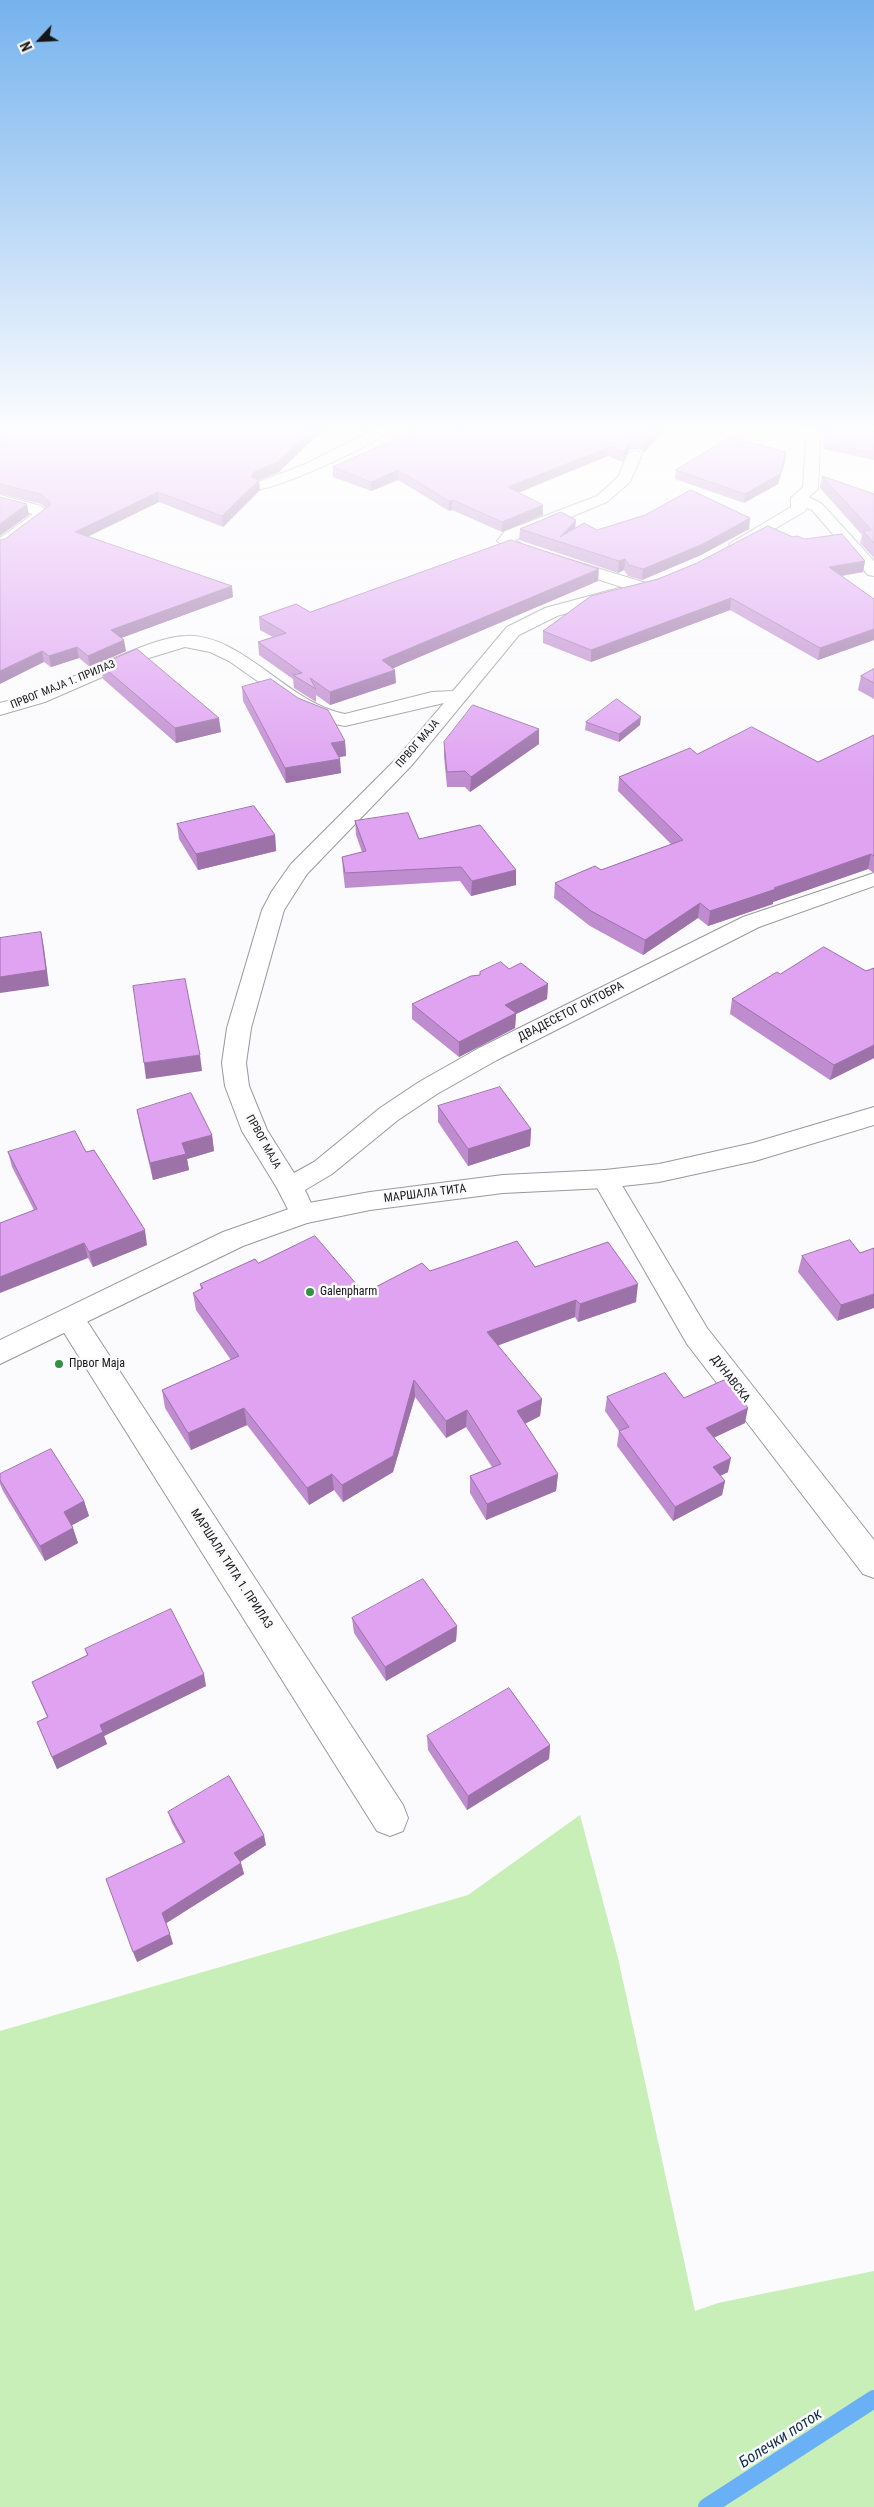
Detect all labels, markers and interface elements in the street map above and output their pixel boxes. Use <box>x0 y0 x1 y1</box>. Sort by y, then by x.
north arrow <box>15 15 65 65</box>
text: N <box>17 39 35 54</box>
street label: ПРВОГ МАЈА 1. ПРИЛАЗ <box>9 658 117 712</box>
street label: ПРВОГ МАЈА <box>393 717 443 771</box>
street label: ДВАДЕСЕТОГ ОКТОБРА <box>516 979 626 1045</box>
street label: ПРВОГ МАЈА <box>243 1113 283 1171</box>
street label: МАРШАЛА ТИТА <box>383 1182 467 1206</box>
place label: Galenpharm <box>320 1285 377 1299</box>
marker: Galenpharm <box>304 1286 316 1298</box>
street label: ДУНАВСКА <box>707 1353 753 1405</box>
place label: Првог Маја <box>69 1357 125 1371</box>
marker: Првог Маја <box>53 1358 65 1370</box>
street label: МАРШАЛА ТИТА 1. ПРИЛАЗ <box>187 1506 275 1632</box>
water label: Болечки поток <box>736 2405 826 2473</box>

